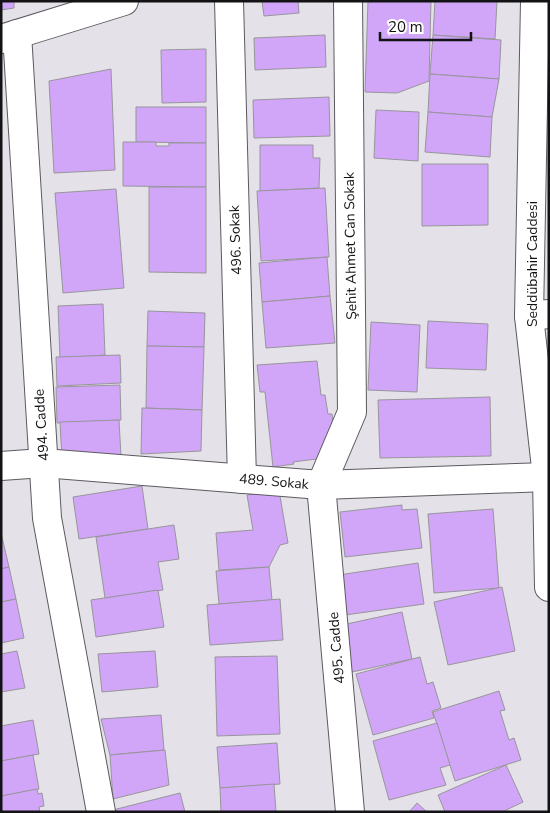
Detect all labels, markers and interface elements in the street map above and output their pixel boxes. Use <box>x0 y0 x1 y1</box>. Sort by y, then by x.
scale bar <box>380 10 471 42</box>
text: 20 m <box>388 17 423 37</box>
street label: Şehit Ahmet Can Sokak <box>340 171 361 320</box>
street label: Seddübahir Caddesi <box>523 201 542 327</box>
street label: 496. Sokak <box>225 204 246 275</box>
street label: 494. Cadde <box>29 388 53 462</box>
street label: 489. Sokak <box>238 469 311 494</box>
street label: 495. Cadde <box>324 611 349 685</box>

